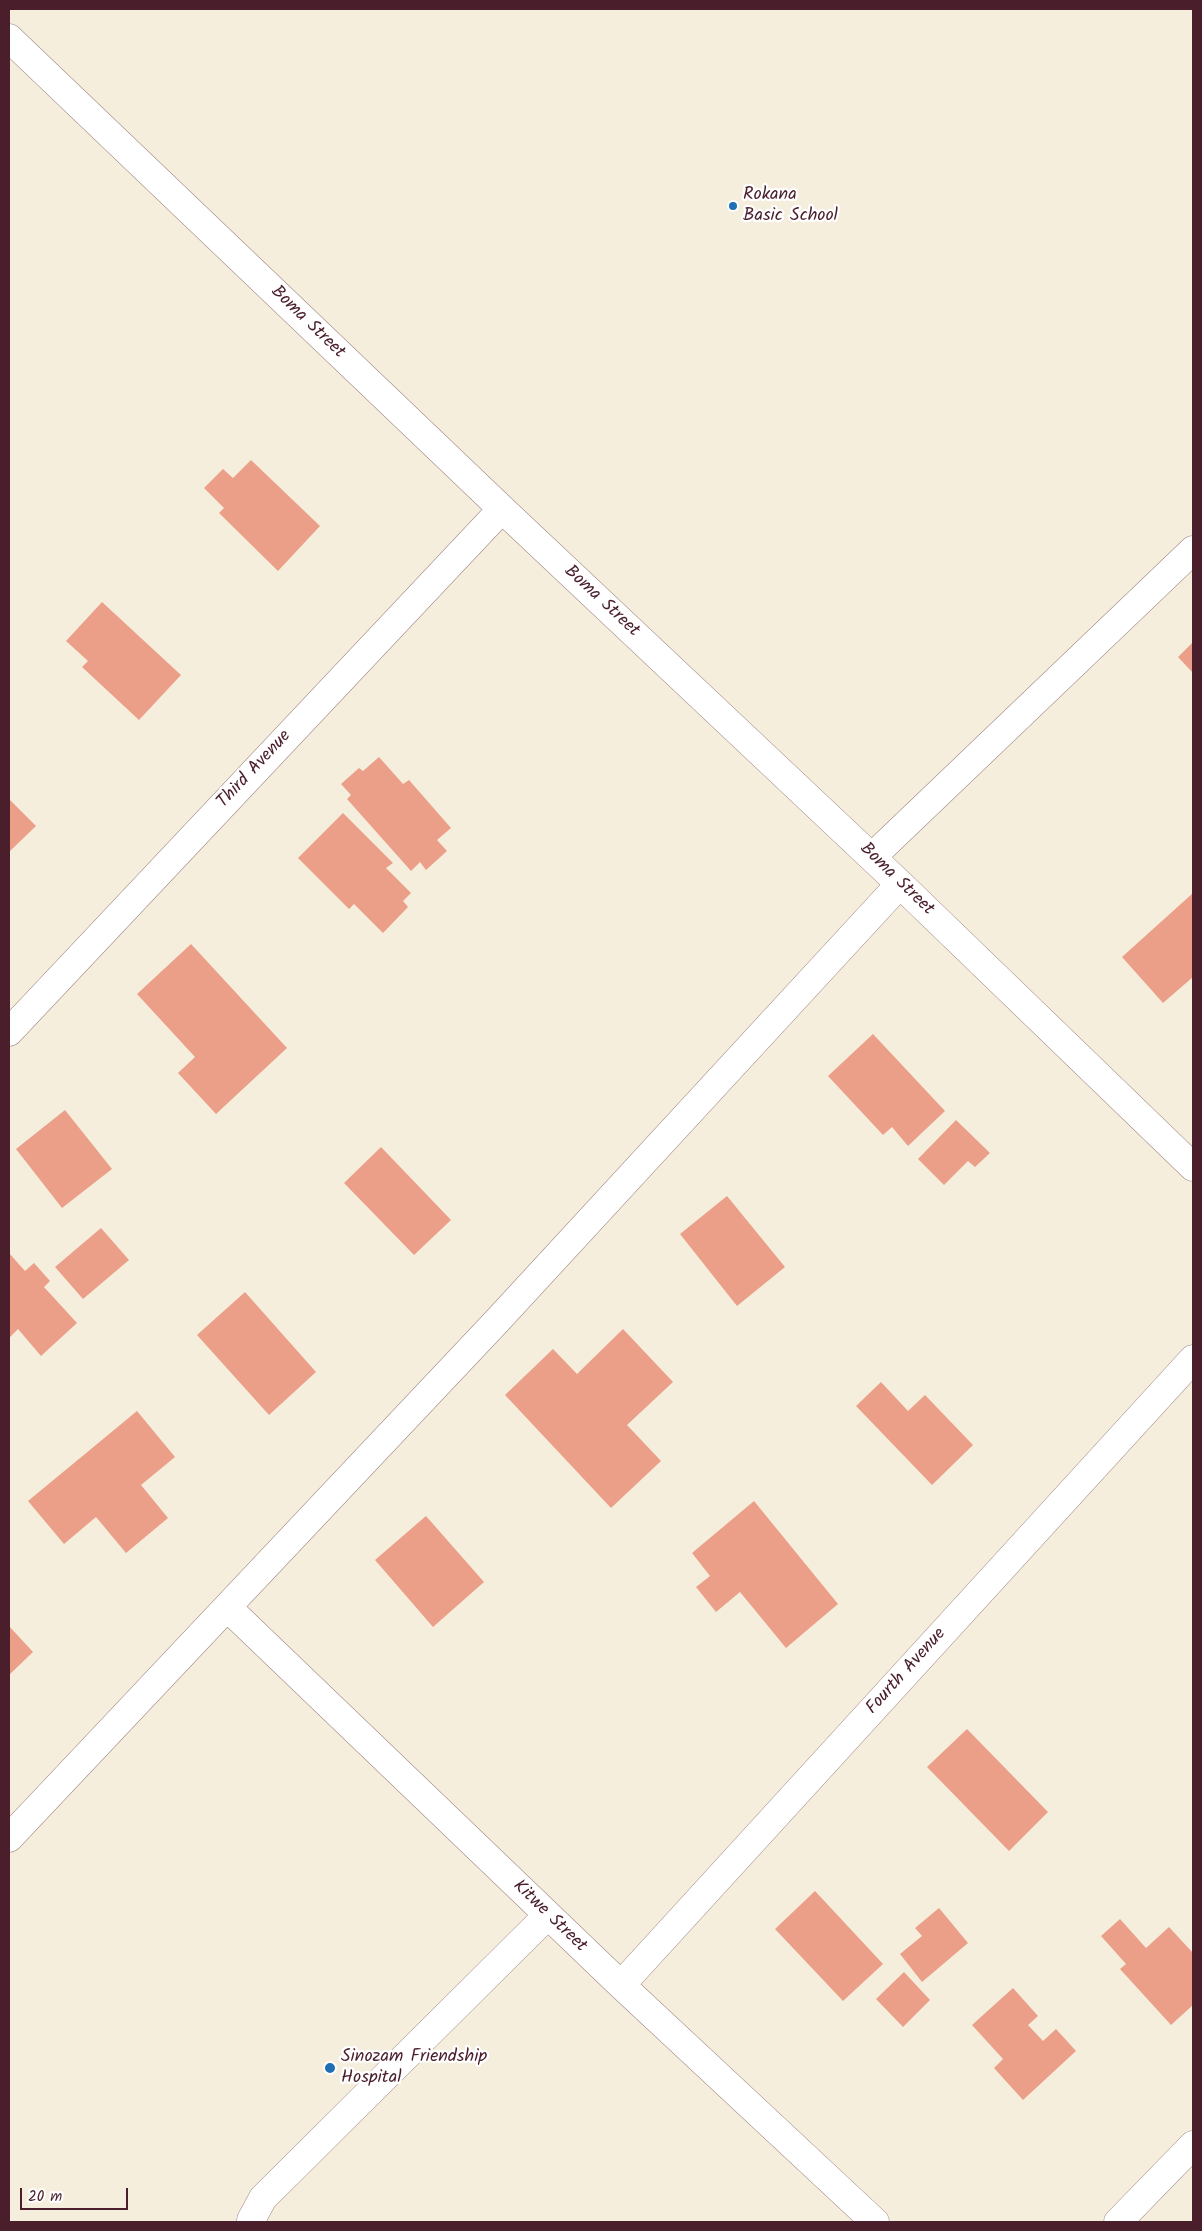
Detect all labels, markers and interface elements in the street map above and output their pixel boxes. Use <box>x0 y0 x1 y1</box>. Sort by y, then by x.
place label: Rokana Basic School <box>743 185 838 228</box>
marker: Rokana Basic School <box>727 200 739 212</box>
street label: Boma Street <box>265 282 349 364</box>
street label: Boma Street <box>559 562 643 642</box>
street label: Third Avenue <box>213 727 297 813</box>
street label: Boma Street <box>854 839 938 921</box>
street label: Fourth Avenue <box>863 1624 951 1720</box>
street label: Kitwe Street <box>507 1876 591 1958</box>
place label: Sinozam Friendship Hospital <box>341 2047 487 2090</box>
marker: Sinozam Friendship Hospital <box>323 2061 337 2075</box>
scale bar <box>22 2178 130 2210</box>
text: 20 m <box>28 2185 62 2209</box>

